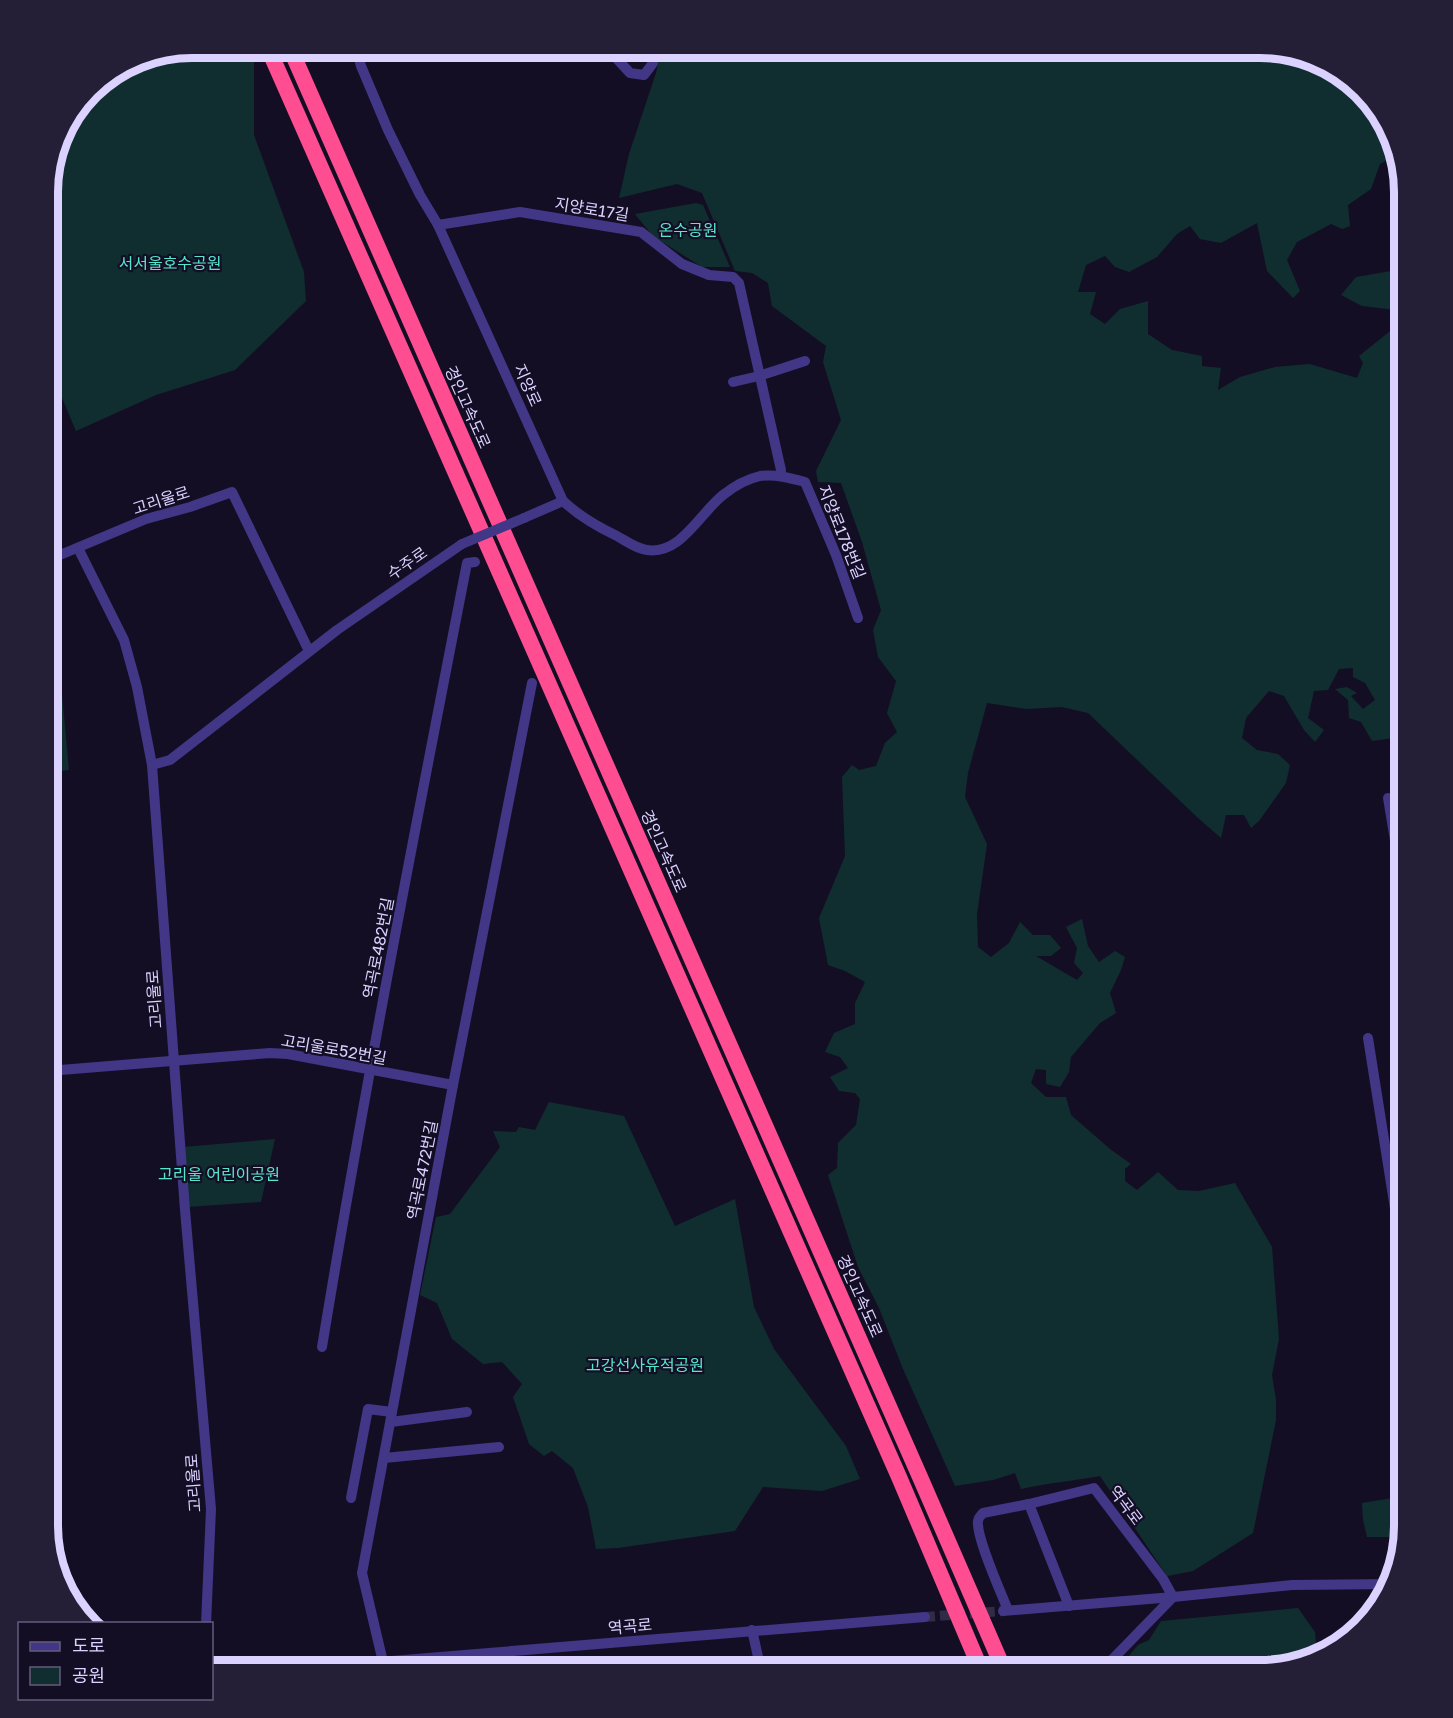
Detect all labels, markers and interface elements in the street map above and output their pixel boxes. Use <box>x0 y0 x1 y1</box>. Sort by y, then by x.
street label: 지양로17길 <box>553 193 631 225</box>
park label: 온수공원 <box>659 220 717 240</box>
park label: 서서울호수공원 <box>118 253 222 273</box>
street label: 지양로 <box>510 361 546 409</box>
street label: 경인고속도로 <box>441 363 495 452</box>
street label: 고리울로 <box>130 481 192 519</box>
street label: 지양로178번길 <box>814 482 870 582</box>
street label: 수주로 <box>383 542 431 584</box>
street label: 경인고속도로 <box>637 807 691 896</box>
street label: 역곡로482번길 <box>358 896 398 1000</box>
street label: 고리울로 <box>142 969 166 1029</box>
street label: 고리울로52번길 <box>280 1030 388 1068</box>
street label: 역곡로472번길 <box>403 1118 441 1222</box>
park label: 고리울 어린이공원 <box>158 1164 280 1184</box>
street label: 경인고속도로 <box>833 1252 887 1341</box>
park label: 고강선사유적공원 <box>586 1355 704 1375</box>
street label: 고리울로 <box>181 1453 205 1513</box>
street label: 역곡로 <box>1105 1481 1147 1529</box>
street label: 역곡로 <box>607 1614 653 1638</box>
legend <box>18 1622 213 1700</box>
text: 도로 <box>72 1634 105 1656</box>
text: 공원 <box>72 1664 105 1686</box>

